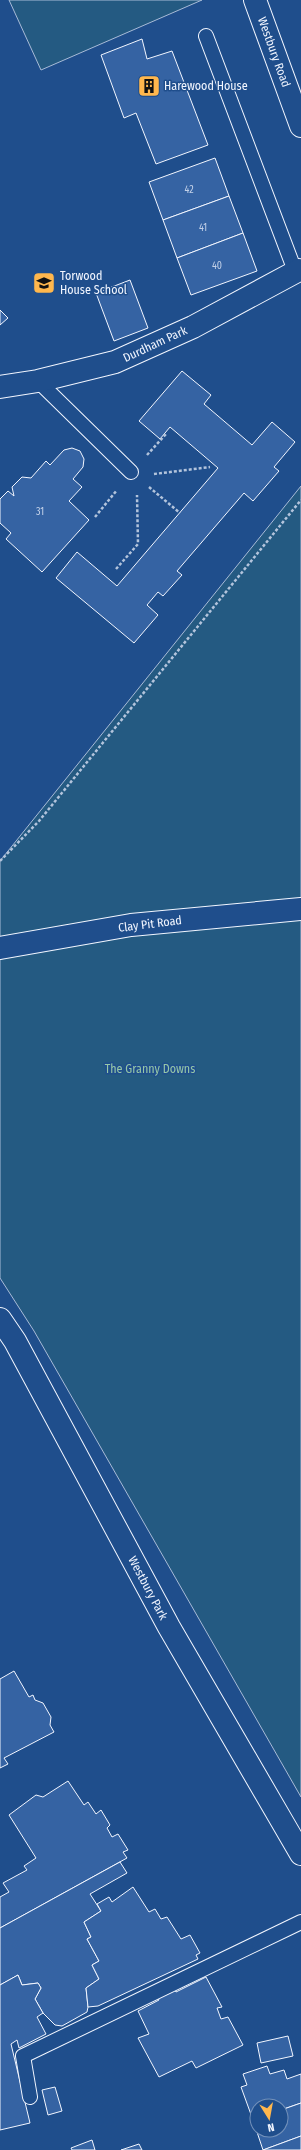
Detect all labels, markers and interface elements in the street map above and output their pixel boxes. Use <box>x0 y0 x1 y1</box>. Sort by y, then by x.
street label: Westbury Road <box>255 15 293 89</box>
building icon: Harewood House <box>136 73 162 99</box>
place label: Harewood House <box>164 79 248 93</box>
house number: 42 <box>184 184 194 196</box>
house number: 41 <box>199 222 207 234</box>
house number: 40 <box>212 260 222 272</box>
place label: Torwood House School <box>60 269 127 297</box>
school or university icon: Torwood House School <box>31 270 57 296</box>
street label: Durdham Park <box>121 323 190 365</box>
house number: 31 <box>36 506 44 518</box>
street label: Clay Pit Road <box>117 913 183 935</box>
park label: The Granny Downs <box>105 1062 195 1076</box>
street label: Westbury Park <box>125 1554 171 1623</box>
north arrow <box>249 2098 289 2138</box>
text: N <box>266 2120 275 2134</box>

